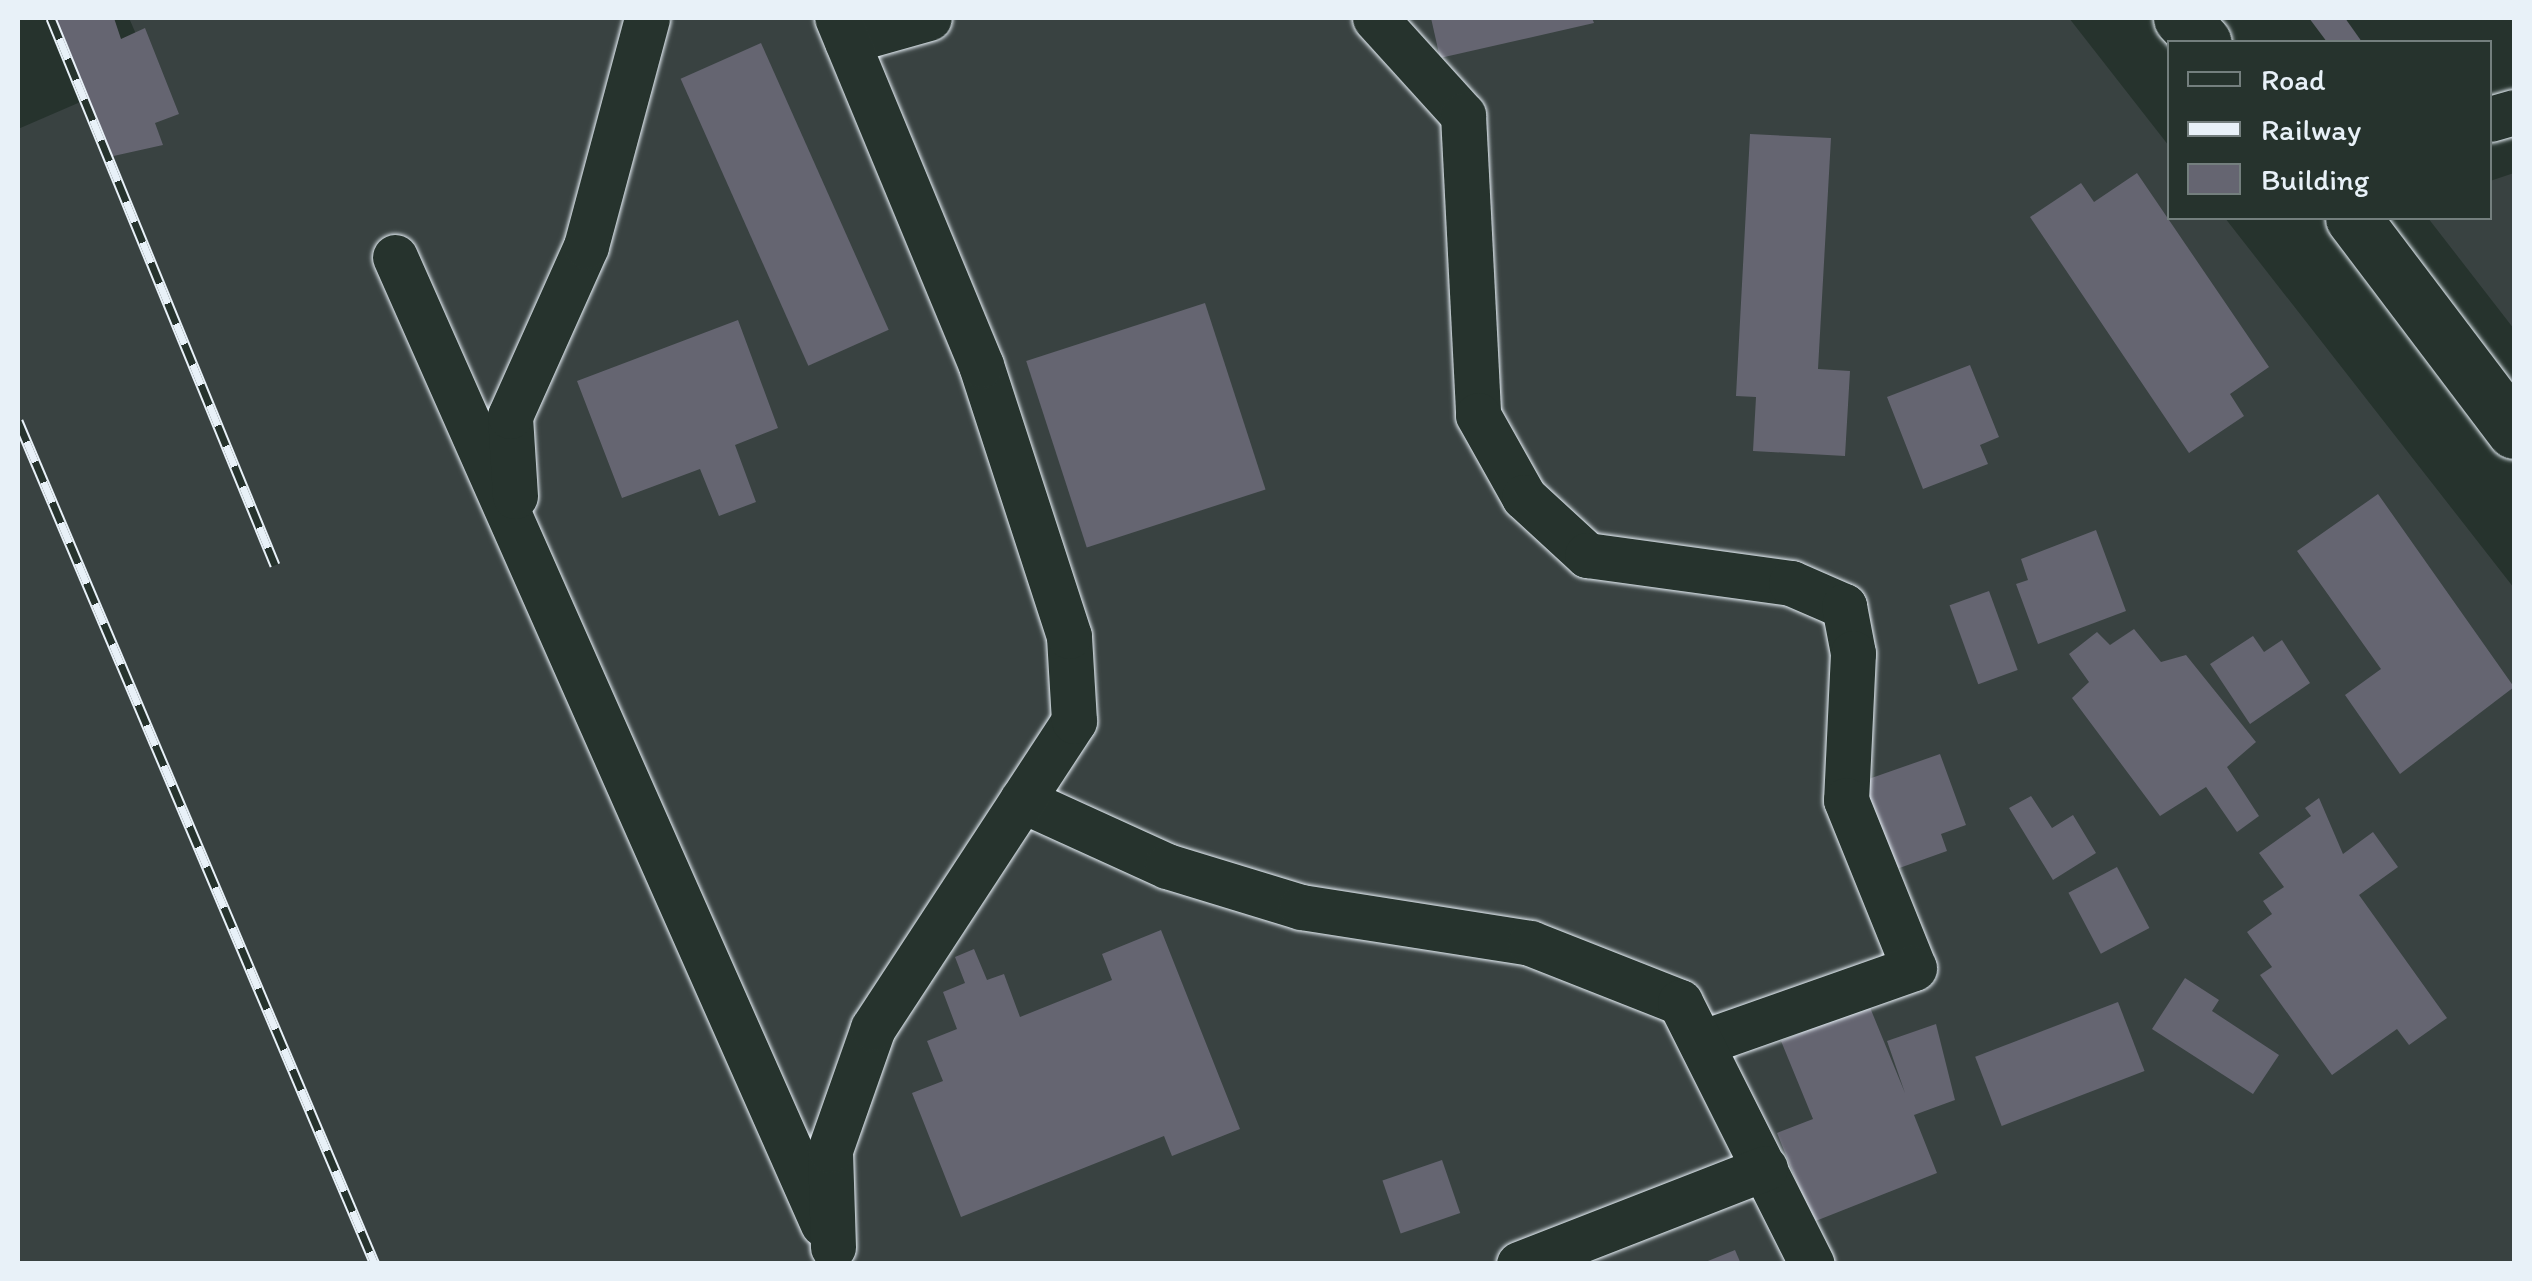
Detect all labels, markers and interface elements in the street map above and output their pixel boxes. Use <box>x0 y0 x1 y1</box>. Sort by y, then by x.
legend <box>2167 40 2492 220</box>
text: Road <box>2261 61 2326 98</box>
text: Railway <box>2261 111 2361 148</box>
text: Building <box>2261 161 2369 198</box>

